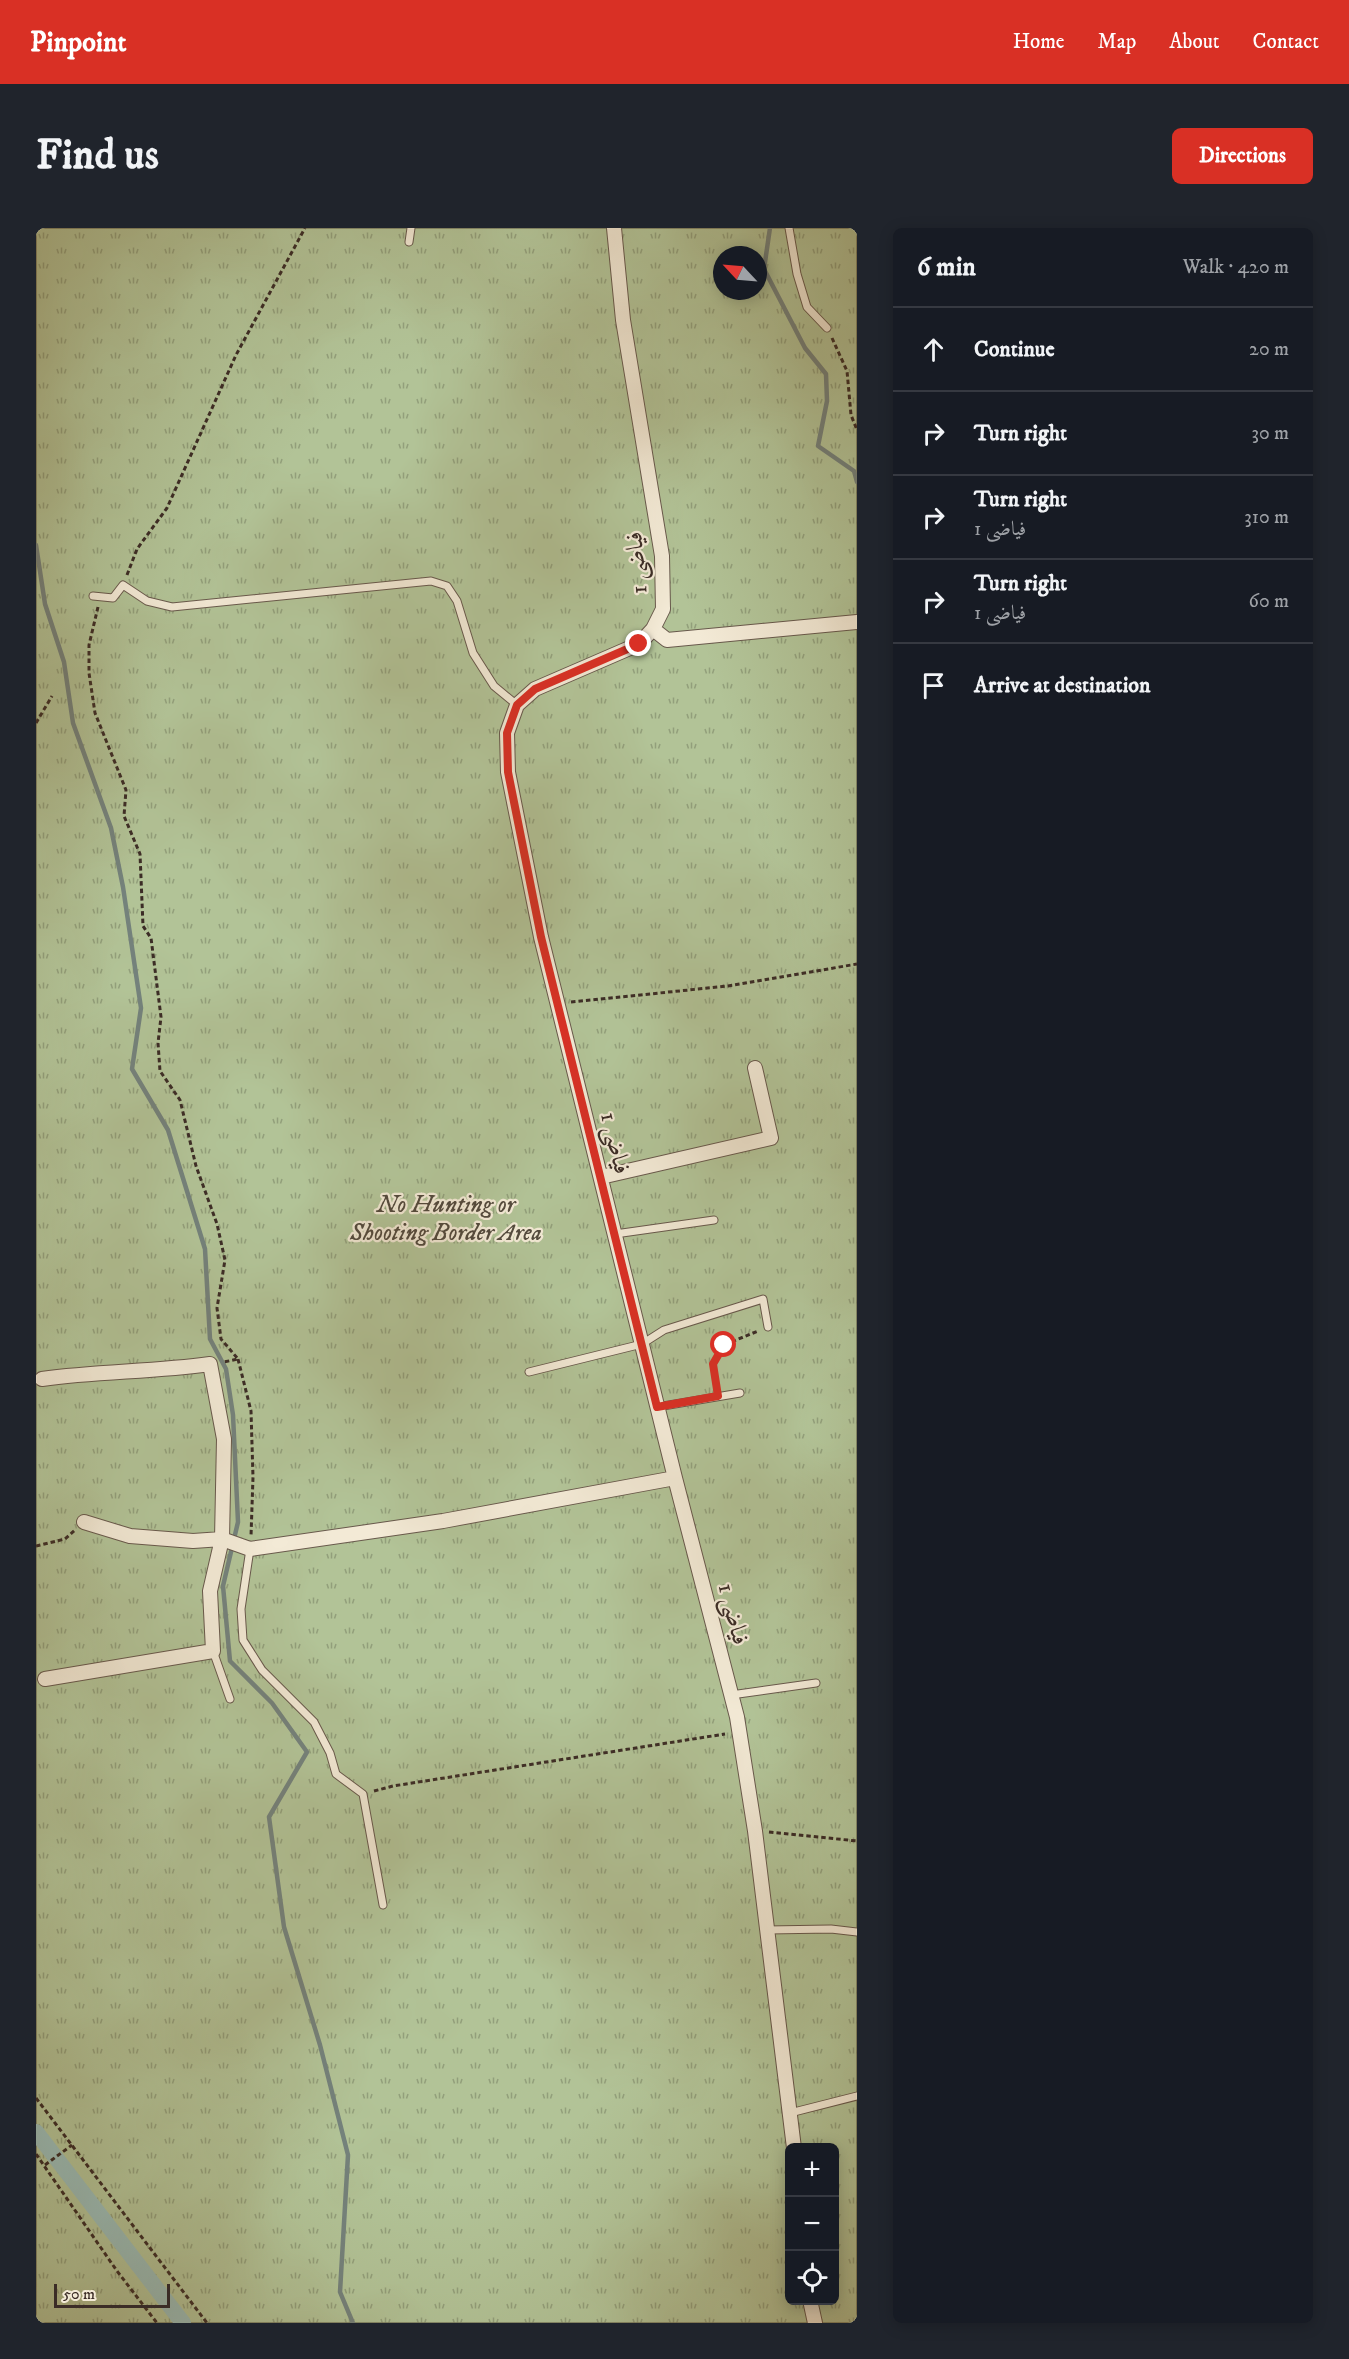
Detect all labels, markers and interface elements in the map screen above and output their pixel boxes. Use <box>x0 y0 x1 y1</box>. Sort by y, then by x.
text: Pinpoint <box>30 25 126 60</box>
text: Home <box>1013 29 1065 55</box>
text: Map <box>1098 29 1136 55</box>
text: About <box>1169 29 1220 55</box>
text: Contact <box>1253 29 1319 55</box>
button: Directions <box>1172 128 1313 184</box>
text: Find us <box>36 130 159 182</box>
north arrow <box>713 246 767 300</box>
text: 6 min <box>917 251 976 284</box>
text: Walk · 420 m <box>1183 255 1289 280</box>
icon: ahead <box>917 333 950 366</box>
text: Continue <box>974 336 1055 363</box>
text: 20 m <box>1249 337 1289 362</box>
icon: right <box>917 417 950 450</box>
text: Turn right <box>974 420 1067 447</box>
text: 30 m <box>1251 421 1289 446</box>
text: Turn right <box>974 486 1067 513</box>
icon: right <box>917 501 950 534</box>
text: 310 m <box>1244 505 1289 530</box>
text: فیاضی 1 <box>974 517 1026 542</box>
street label: فیاضی 1 <box>619 530 656 596</box>
text: Turn right <box>974 570 1067 597</box>
icon: right <box>917 585 950 618</box>
text: 60 m <box>1249 589 1289 614</box>
text: فیاضی 1 <box>974 601 1026 626</box>
route end <box>625 630 651 656</box>
icon: arrive <box>917 669 950 702</box>
text: Arrive at destination <box>974 672 1151 699</box>
street label: فیاضی 1 <box>592 1109 637 1177</box>
park label: No Hunting or Shooting Border Area <box>349 1190 542 1248</box>
route start <box>710 1331 736 1357</box>
street label: فیاضی 1 <box>709 1580 756 1648</box>
map controls <box>785 2143 839 2305</box>
button: + <box>785 2143 839 2197</box>
button: − <box>785 2197 839 2251</box>
button: locate <box>785 2251 839 2305</box>
scale bar <box>54 2281 170 2308</box>
text: 50 m <box>63 2284 95 2304</box>

